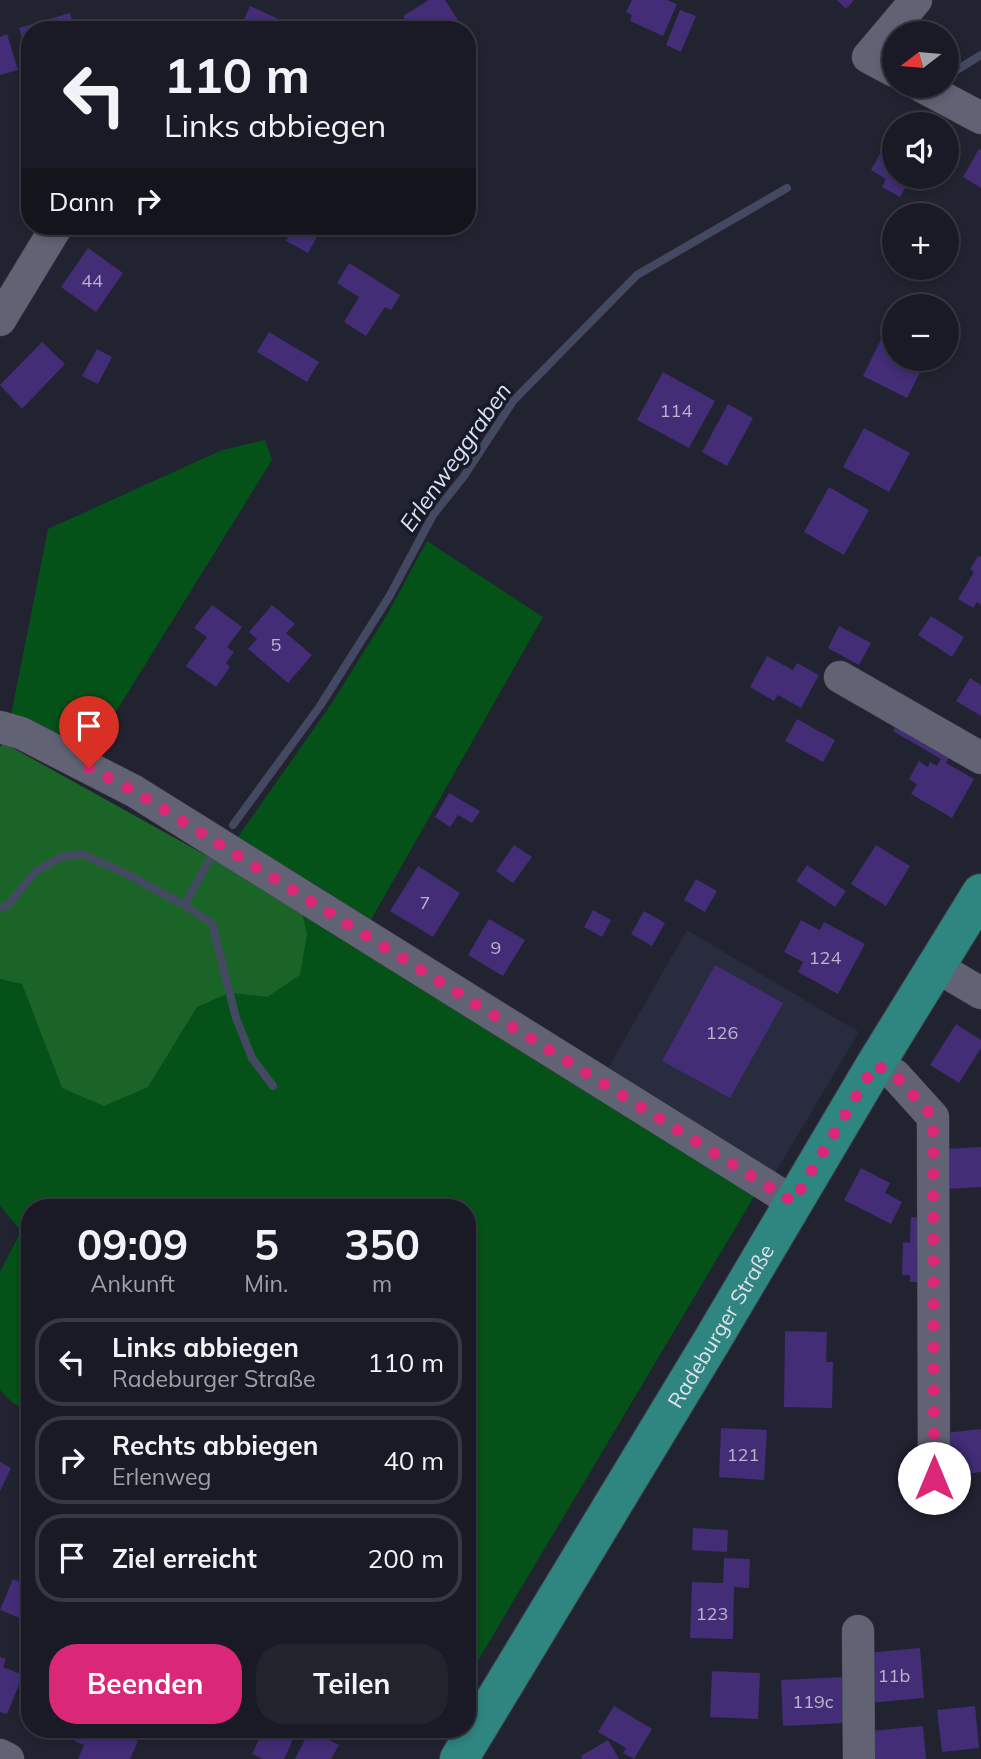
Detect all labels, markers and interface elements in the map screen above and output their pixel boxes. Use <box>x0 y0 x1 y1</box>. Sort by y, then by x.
north arrow <box>882 21 959 98</box>
map controls <box>882 21 959 371</box>
text: 110 m <box>164 44 310 105</box>
icon: left <box>49 49 140 140</box>
text: Links abbiegen <box>164 105 386 145</box>
button: sound <box>882 112 959 189</box>
icon: right <box>129 182 167 220</box>
text: Dann <box>49 185 115 218</box>
button: + <box>882 203 959 280</box>
house number: 44 <box>81 269 103 292</box>
button: − <box>882 294 959 371</box>
water label: Erlenweggraben <box>393 377 517 537</box>
house number: 114 <box>660 399 692 422</box>
house number: 5 <box>271 633 282 656</box>
pin <box>59 696 119 768</box>
icon: arrive <box>70 707 108 745</box>
house number: 7 <box>420 891 430 914</box>
house number: 9 <box>491 936 501 959</box>
house number: 124 <box>809 946 841 969</box>
house number: 126 <box>706 1021 738 1044</box>
text: 09:09 <box>77 1218 188 1271</box>
text: 5 <box>254 1218 279 1271</box>
text: 350 <box>344 1218 420 1271</box>
street label: Radeburger Straße <box>662 1239 779 1412</box>
text: Ankunft <box>91 1269 175 1298</box>
text: Min. <box>244 1269 288 1298</box>
text: m <box>372 1269 392 1298</box>
text: Links abbiegen <box>112 1331 299 1364</box>
icon: left <box>53 1343 91 1381</box>
text: 110 m <box>368 1346 444 1379</box>
text: Radeburger Straße <box>112 1364 315 1393</box>
text: Rechts abbiegen <box>112 1429 318 1462</box>
icon: right <box>53 1441 91 1479</box>
position arrow <box>897 1441 971 1515</box>
house number: 121 <box>727 1443 759 1466</box>
text: 40 m <box>383 1444 444 1477</box>
text: Erlenweg <box>112 1462 211 1491</box>
icon: arrive <box>53 1539 91 1577</box>
text: Ziel erreicht <box>112 1542 257 1575</box>
text: 200 m <box>368 1542 444 1575</box>
house number: 123 <box>696 1602 728 1625</box>
button: Beenden <box>49 1644 242 1724</box>
button: Teilen <box>256 1644 448 1724</box>
house number: 11b <box>878 1664 910 1687</box>
house number: 119c <box>792 1690 834 1713</box>

